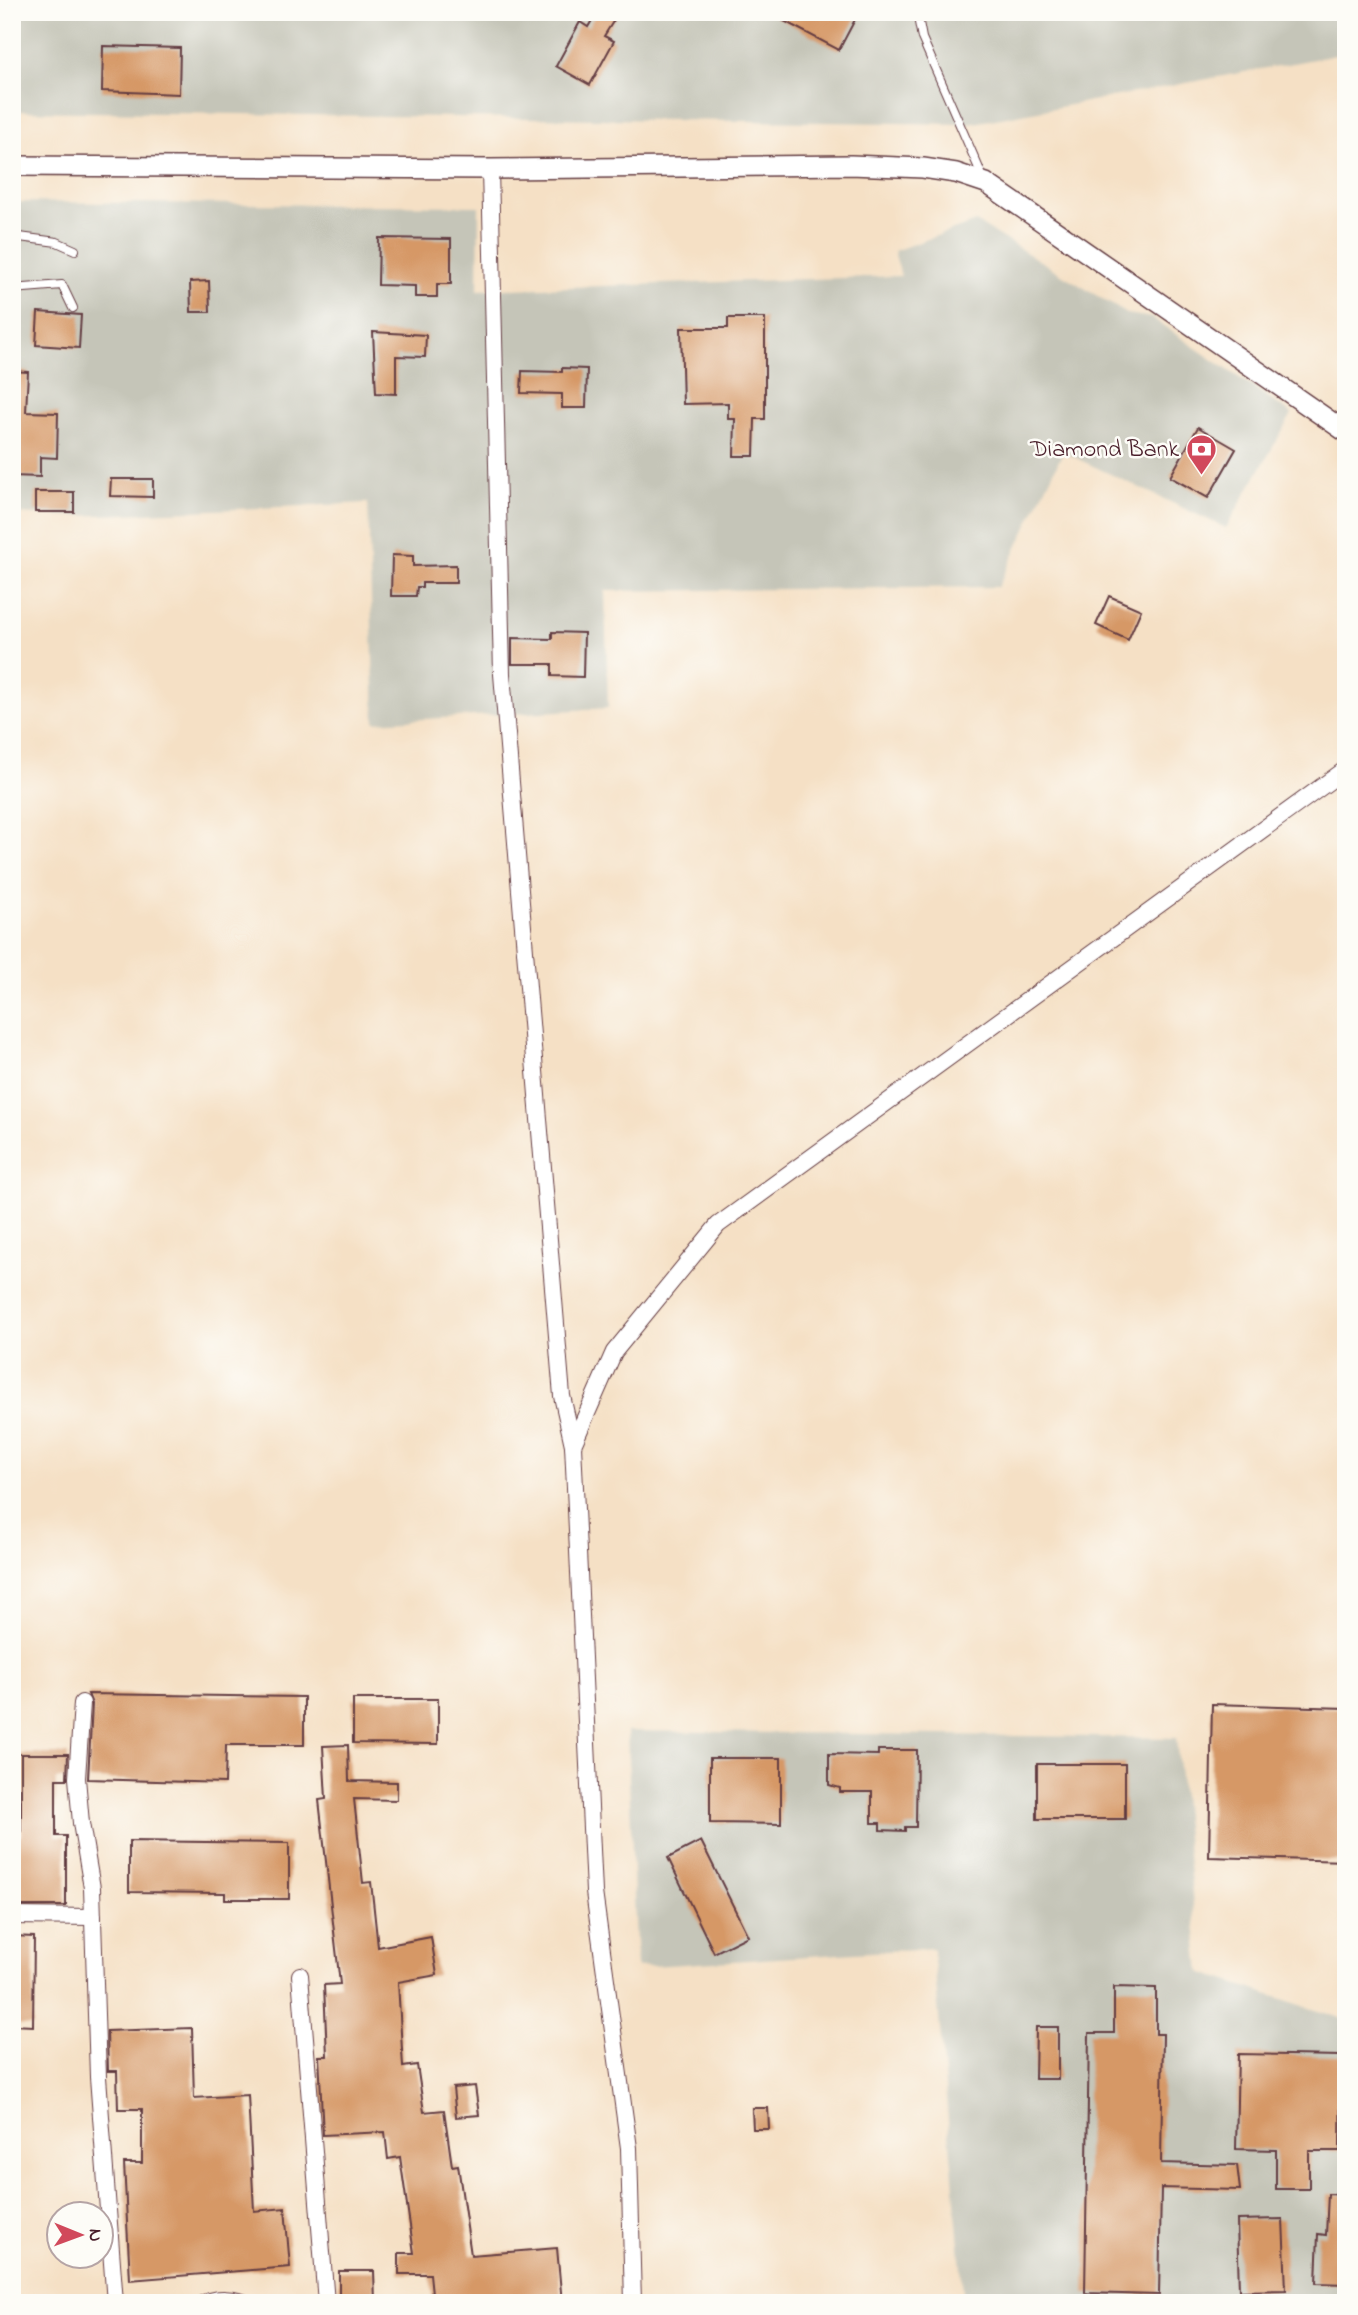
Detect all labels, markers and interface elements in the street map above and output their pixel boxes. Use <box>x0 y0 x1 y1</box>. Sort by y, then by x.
place label: Diamond Bank <box>1029 433 1179 468</box>
bank icon: Diamond Bank <box>1185 433 1219 477</box>
north arrow <box>46 2200 116 2270</box>
text: N <box>81 2229 108 2242</box>

